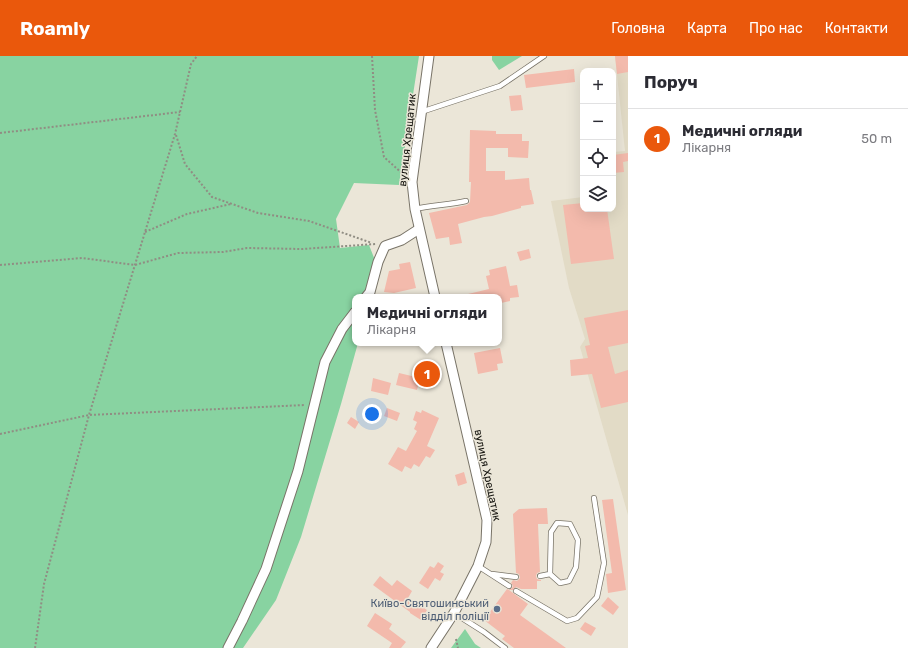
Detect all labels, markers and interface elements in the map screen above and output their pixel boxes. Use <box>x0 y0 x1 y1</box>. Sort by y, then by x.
text: Roamly <box>20 17 90 40</box>
text: Головна <box>611 20 665 37</box>
text: Карта <box>687 20 727 37</box>
text: Про нас <box>749 20 803 37</box>
text: Контакти <box>825 20 888 37</box>
map controls <box>580 68 616 212</box>
button: + <box>580 68 616 104</box>
text: Поруч <box>644 72 698 92</box>
street label: вулиця Хрещатик <box>396 93 419 187</box>
button: − <box>580 104 616 140</box>
text: Медичні огляди <box>682 122 802 140</box>
text: 1 <box>654 131 660 146</box>
text: 50 m <box>861 131 892 146</box>
button: locate <box>580 140 616 176</box>
text: Лікарня <box>682 140 731 155</box>
button: layers <box>580 176 616 212</box>
popup <box>352 294 502 346</box>
text: Медичні огляди <box>367 304 487 322</box>
text: Лікарня <box>367 322 416 337</box>
pin: 1 <box>414 359 440 389</box>
your location <box>362 404 382 424</box>
street label: вулиця Хрещатик <box>471 428 504 522</box>
place label: Київо-Святошинський відділ поліції <box>370 597 489 623</box>
marker: Київо-Святошинський відділ поліції <box>492 604 502 614</box>

